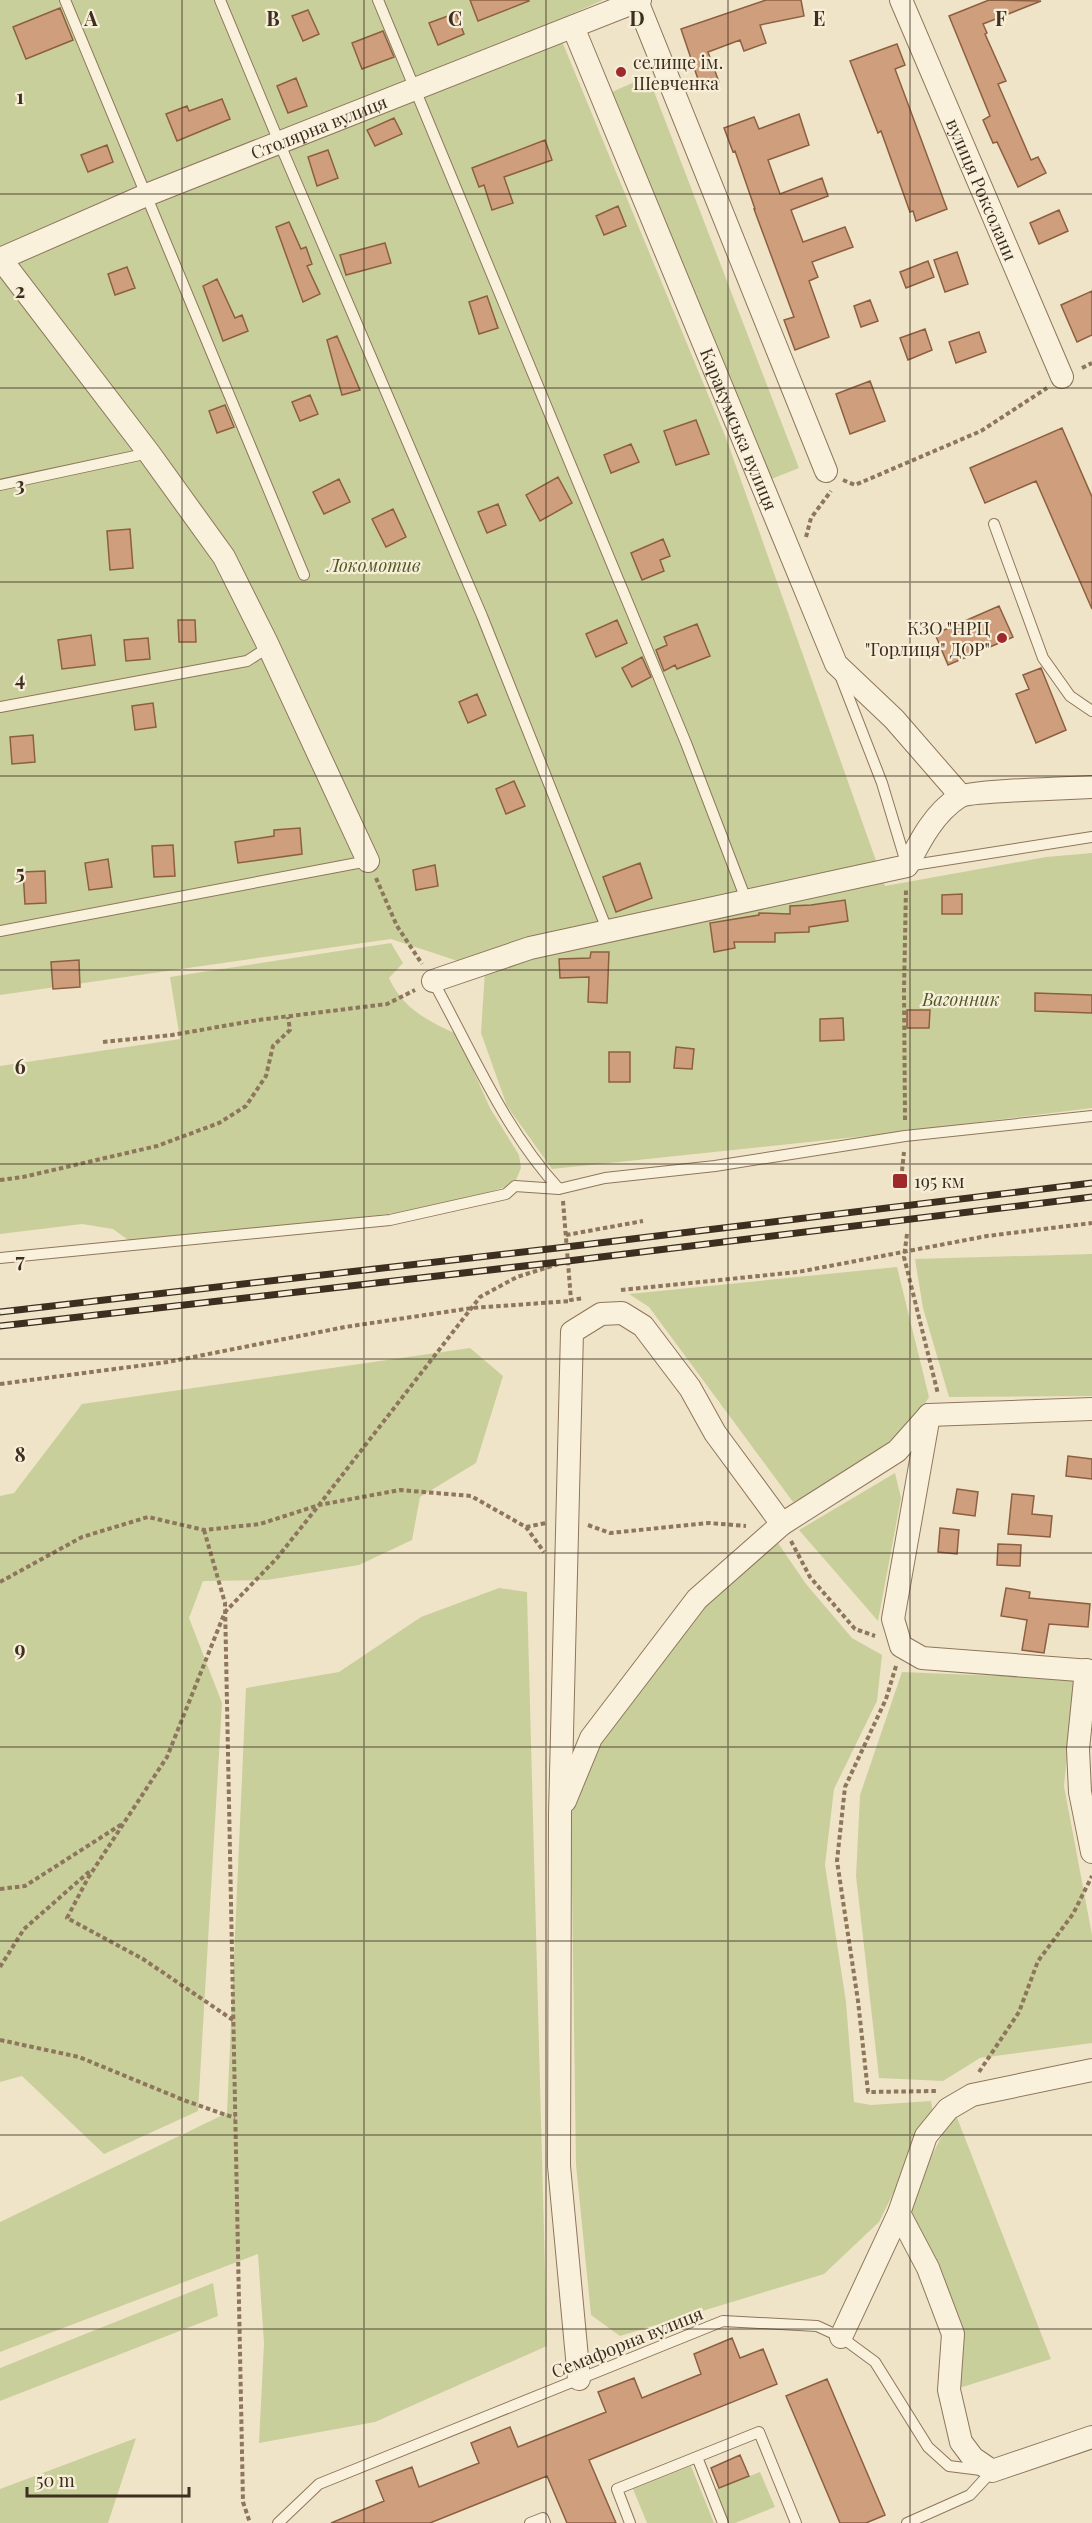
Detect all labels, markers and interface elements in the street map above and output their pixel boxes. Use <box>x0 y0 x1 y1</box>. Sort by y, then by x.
text: A <box>83 4 98 31</box>
text: B <box>266 4 280 31</box>
text: C <box>448 4 462 31</box>
text: D <box>629 4 645 31</box>
text: E <box>813 4 825 31</box>
text: F <box>995 4 1007 31</box>
place label: селище ім. Шевченка <box>633 50 723 95</box>
marker: селище ім. Шевченка <box>614 65 628 79</box>
text: 1 <box>16 82 24 109</box>
street label: Столярна вулиця <box>247 89 391 165</box>
street label: вулиця Роксолани <box>941 115 1023 264</box>
text: 2 <box>15 276 25 303</box>
street label: Каракумська вулиця <box>695 344 783 514</box>
text: 3 <box>15 470 25 497</box>
park label: Локомотив <box>325 553 421 577</box>
place label: КЗО "НРЦ "Горлиця" ДОР" <box>865 616 990 661</box>
marker: КЗО "НРЦ "Горлиця" ДОР" <box>995 631 1009 645</box>
text: 4 <box>15 664 25 691</box>
text: 5 <box>15 858 25 885</box>
park label: Вагонник <box>921 987 1000 1011</box>
text: 6 <box>14 1052 26 1079</box>
place label: 195 км <box>914 1169 965 1193</box>
marker: 195 км <box>891 1172 909 1190</box>
text: 7 <box>15 1246 25 1273</box>
text: 8 <box>14 1440 26 1467</box>
text: 9 <box>14 1634 26 1661</box>
street label: Семафорна вулиця <box>548 2301 707 2383</box>
scale bar <box>27 2460 189 2498</box>
text: 50 m <box>36 2468 75 2492</box>

